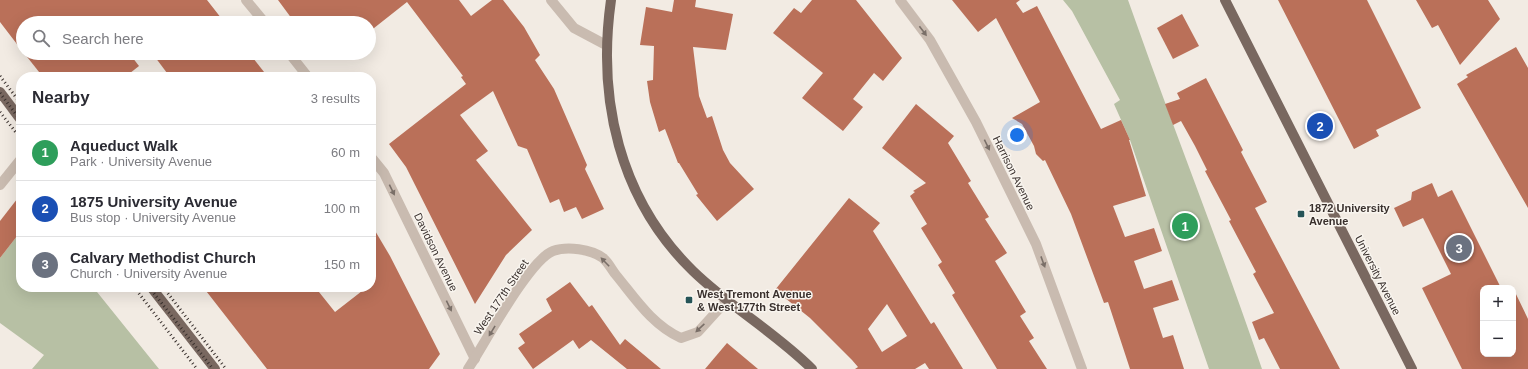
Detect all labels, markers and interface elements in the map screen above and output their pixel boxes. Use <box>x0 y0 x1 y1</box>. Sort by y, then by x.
search box <box>16 16 376 60</box>
one-way arrow <box>919 26 927 37</box>
icon: search <box>30 27 52 49</box>
text: Search here <box>62 30 144 47</box>
text: Nearby <box>32 88 90 107</box>
text: 3 results <box>311 91 360 106</box>
pin: 2 <box>1307 111 1333 141</box>
your location <box>1007 125 1027 145</box>
street label: Harrison Avenue <box>991 134 1037 212</box>
text: Aqueduct Walk <box>70 137 178 154</box>
one-way arrow <box>984 139 990 150</box>
text: 1 <box>41 145 49 160</box>
text: 60 m <box>331 145 360 160</box>
text: Park · University Avenue <box>70 154 212 169</box>
one-way arrow <box>389 184 395 195</box>
text: 1875 University Avenue <box>70 193 237 210</box>
text: 2 <box>41 201 49 216</box>
text: 100 m <box>324 201 360 216</box>
place label: 1872 University Avenue <box>1309 202 1391 227</box>
marker: 1872 University Avenue <box>1296 209 1306 219</box>
text: Bus stop · University Avenue <box>70 210 236 225</box>
street label: Davidson Avenue <box>412 211 460 293</box>
pin: 1 <box>1172 211 1198 241</box>
street label: University Avenue <box>1353 233 1403 317</box>
pin: 3 <box>1446 233 1472 263</box>
text: Calvary Methodist Church <box>70 249 256 266</box>
one-way arrow <box>1040 256 1046 268</box>
text: 3 <box>41 257 49 272</box>
text: 150 m <box>324 257 360 272</box>
street label: West 177th Street <box>471 257 531 337</box>
one-way arrow <box>601 257 610 267</box>
text: Church · University Avenue <box>70 266 227 281</box>
map controls <box>1480 285 1516 357</box>
button: + <box>1480 285 1516 321</box>
place label: West Tremont Avenue & West 177th Street <box>697 288 812 313</box>
marker: West Tremont Avenue & West 177th Street <box>684 295 694 305</box>
one-way arrow <box>446 301 452 312</box>
button: − <box>1480 321 1516 357</box>
one-way arrow <box>695 324 705 333</box>
one-way arrow <box>488 326 496 336</box>

